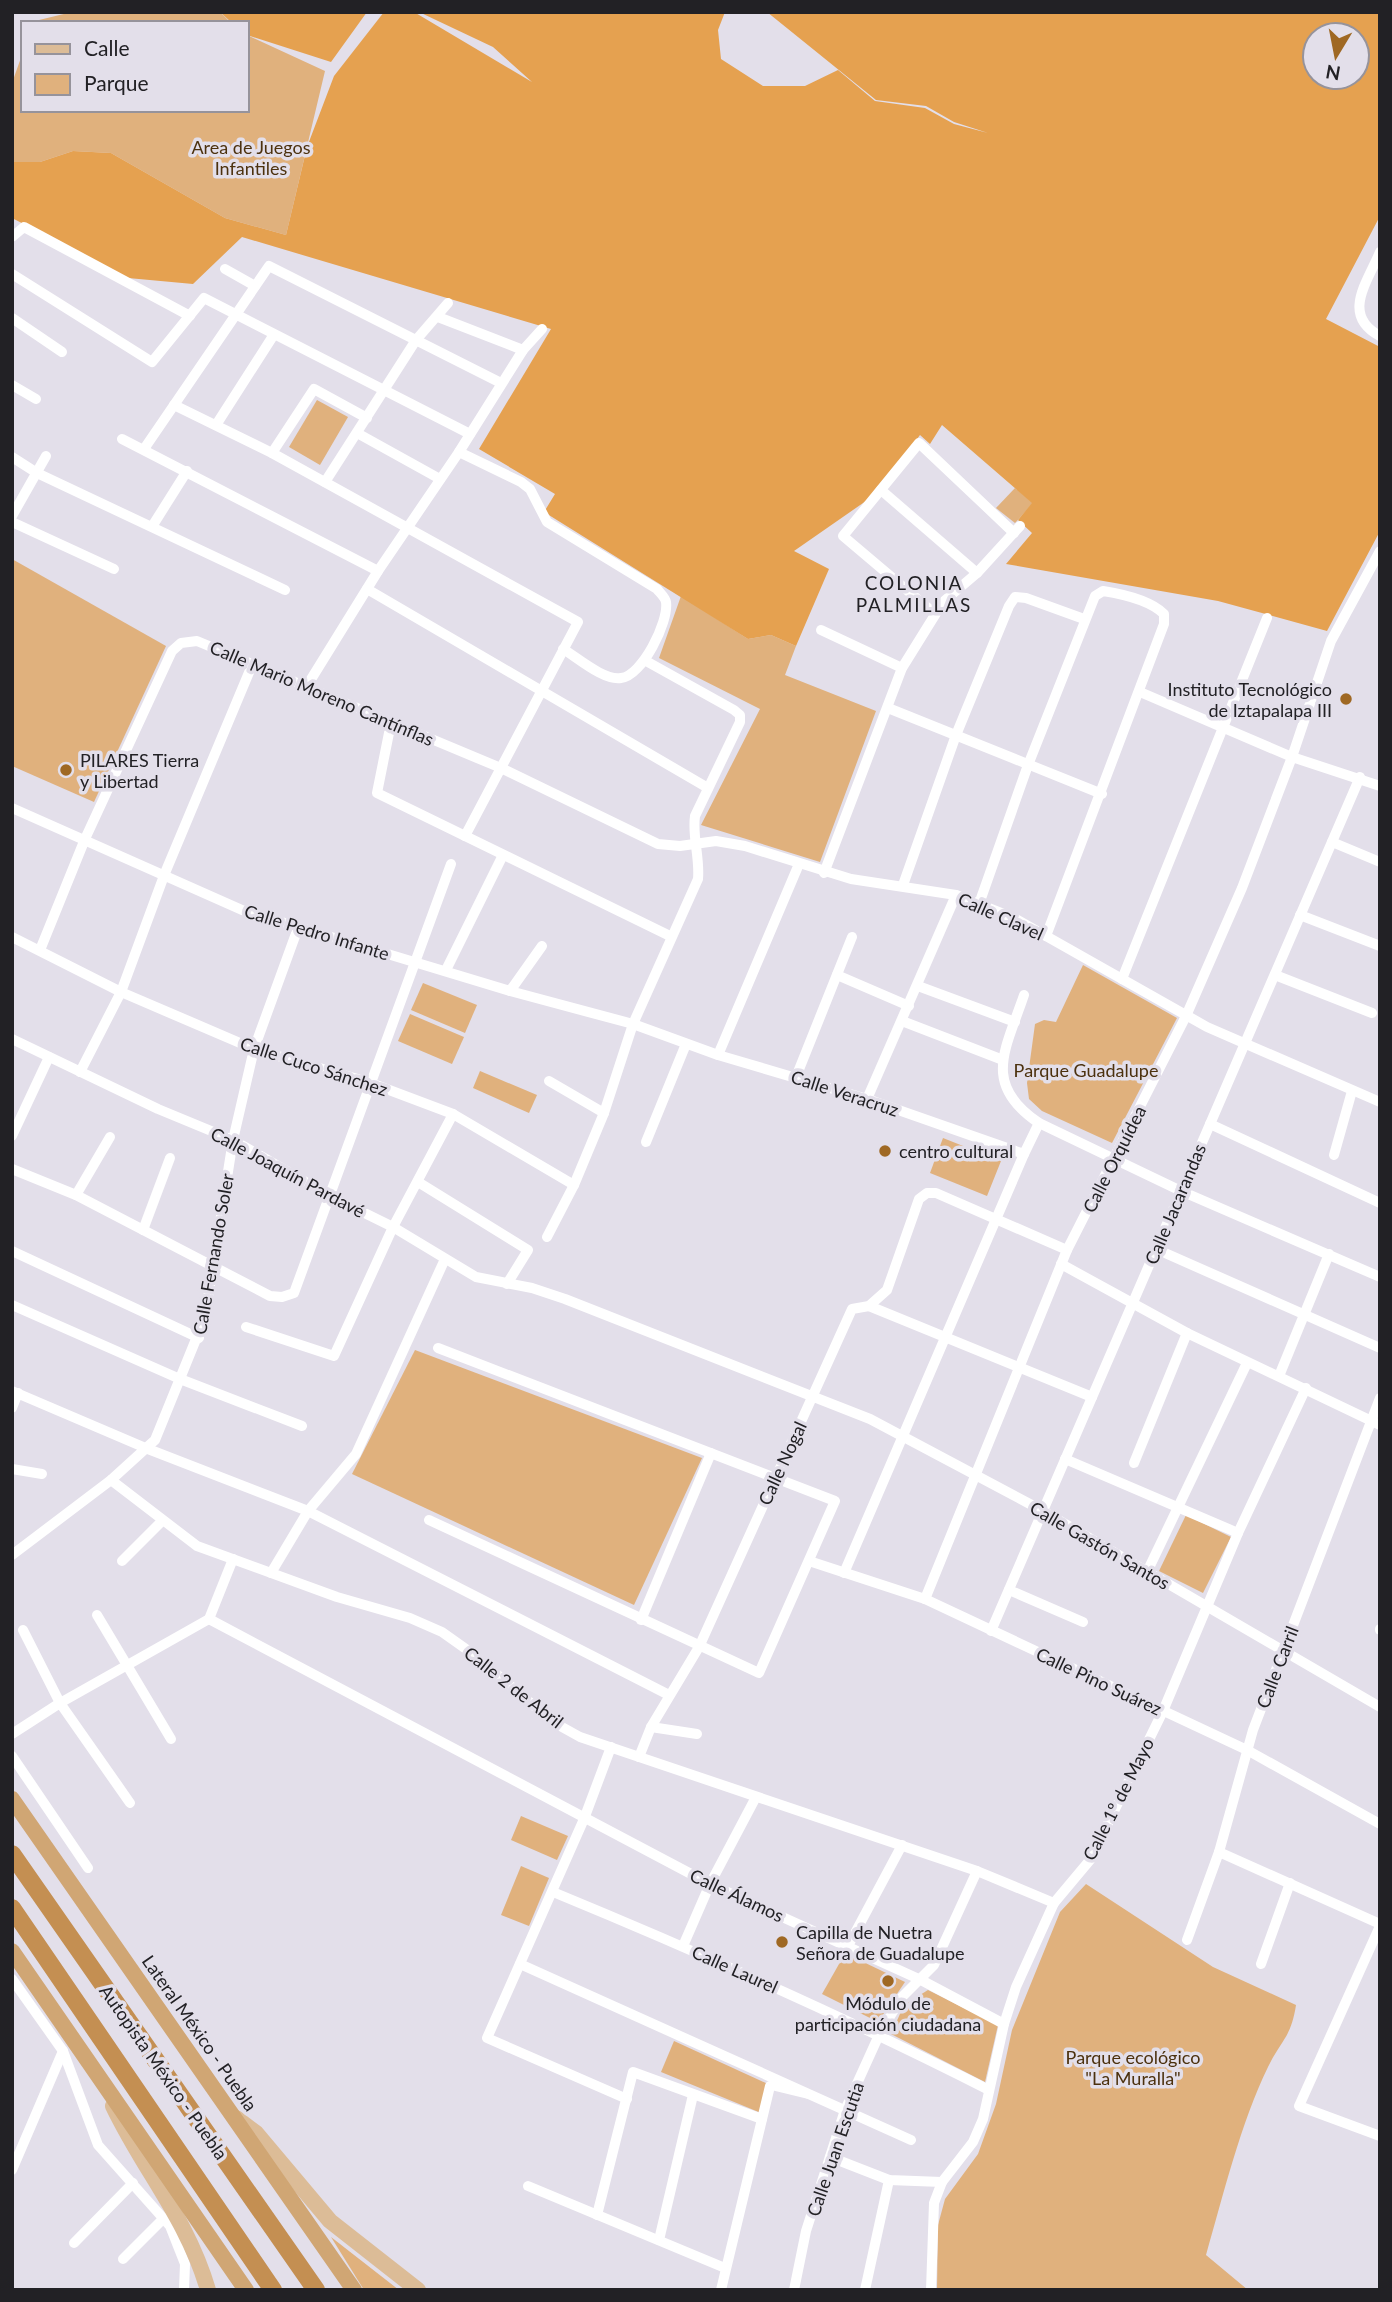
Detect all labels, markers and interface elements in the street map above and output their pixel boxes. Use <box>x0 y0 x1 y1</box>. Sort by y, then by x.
legend <box>21 21 248 112</box>
north arrow <box>1301 21 1371 91</box>
text: Calle <box>84 35 129 60</box>
text: N <box>1324 61 1342 86</box>
text: Parque <box>84 70 149 95</box>
park label: Area de Juegos Infantiles <box>191 136 311 179</box>
district label: COLONIA PALMILLAS <box>856 571 972 616</box>
street label: Calle Mario Moreno Cantínflas <box>207 636 437 750</box>
place label: Instituto Tecnológico de Iztapalapa III <box>1167 678 1332 721</box>
marker: Instituto Tecnológico de Iztapalapa III <box>1338 691 1354 707</box>
place label: PILARES Tierra y Libertad <box>80 749 199 792</box>
marker: PILARES Tierra y Libertad <box>58 762 74 778</box>
street label: Calle Clavel <box>955 887 1047 945</box>
street label: Calle Pedro Infante <box>242 900 392 964</box>
street label: Calle Cuco Sánchez <box>238 1032 390 1100</box>
park label: Parque Guadalupe <box>1014 1059 1158 1081</box>
street label: Calle Veracruz <box>788 1065 902 1121</box>
street label: Calle Orquídea <box>1078 1102 1150 1216</box>
street label: Calle Joaquín Pardavé <box>207 1122 369 1222</box>
place label: centro cultural <box>899 1140 1013 1162</box>
street label: Calle Jacarandas <box>1140 1140 1210 1268</box>
marker: centro cultural <box>877 1143 893 1159</box>
street label: Calle Fernando Soler <box>188 1171 238 1336</box>
street label: Calle Nogal <box>753 1418 811 1508</box>
street label: Calle Gastón Santos <box>1026 1496 1174 1594</box>
street label: Calle Carril <box>1251 1623 1303 1711</box>
street label: Calle 2 de Abril <box>460 1642 568 1732</box>
street label: Calle Pino Suárez <box>1033 1642 1165 1720</box>
street label: Calle 1º de Mayo <box>1078 1734 1158 1864</box>
street label: Calle Álamos <box>687 1864 788 1926</box>
place label: Capilla de Nuetra Señora de Guadalupe <box>796 1921 965 1964</box>
marker: Capilla de Nuetra Señora de Guadalupe <box>774 1934 790 1950</box>
street label: Calle Laurel <box>689 1940 781 1998</box>
street label: Lateral México - Puebla <box>138 1951 262 2115</box>
marker: Módulo de participación ciudadana <box>880 1973 896 1989</box>
street label: Autopista México - Puebla <box>95 1980 233 2164</box>
place label: Módulo de participación ciudadana <box>795 1992 981 2035</box>
park label: Parque ecológico "La Muralla" <box>1066 2046 1200 2089</box>
street label: Calle Juan Escutia <box>802 2079 868 2219</box>

